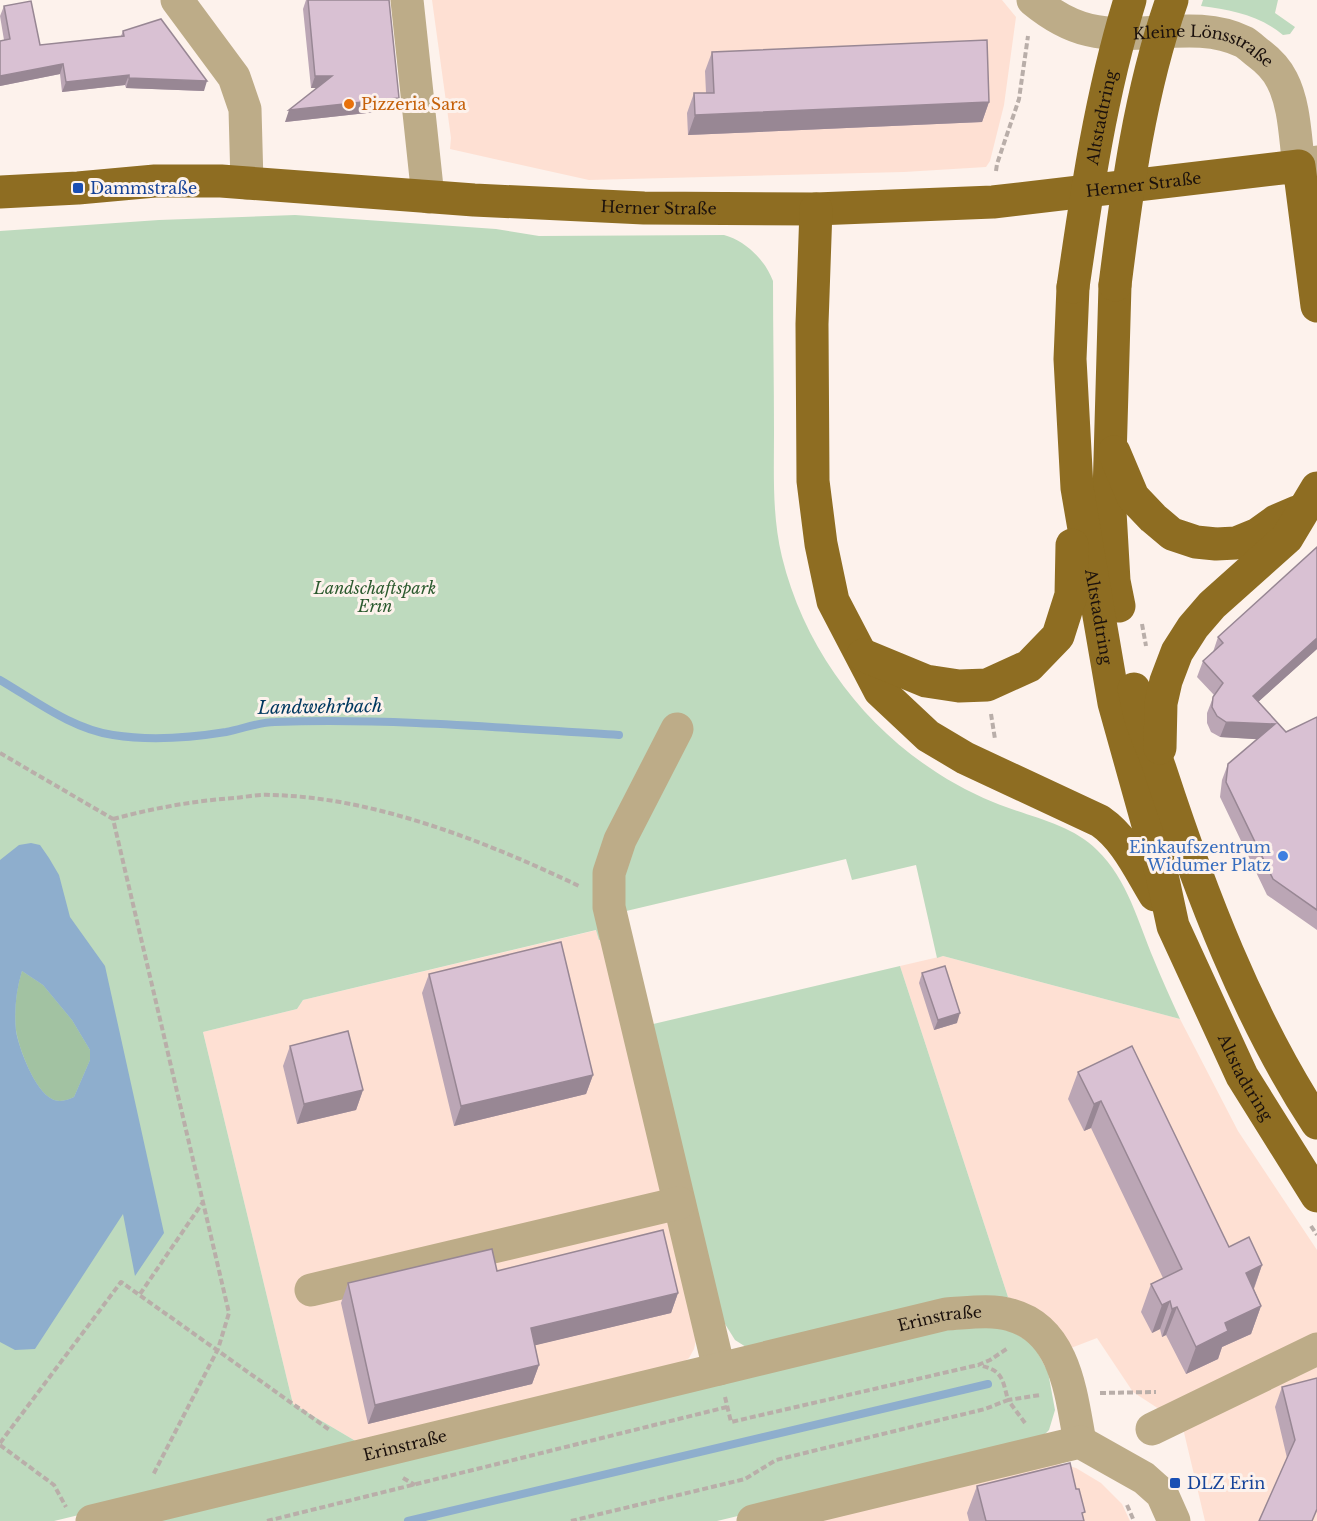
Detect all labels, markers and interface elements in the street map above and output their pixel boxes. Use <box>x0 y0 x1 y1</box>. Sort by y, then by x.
street label: Kleine Lönsstraße <box>1132 21 1278 71</box>
street label: Altstadtring <box>1082 67 1121 167</box>
place label: Pizzeria Sara <box>361 94 467 114</box>
marker: Pizzeria Sara <box>342 97 356 111</box>
street label: Herner Straße <box>1085 168 1202 201</box>
place label: Dammstraße <box>90 178 197 198</box>
marker: Dammstraße <box>71 181 85 195</box>
street label: Herner Straße <box>600 196 717 218</box>
street label: Altstadtring <box>1081 567 1117 666</box>
park label: Landschaftspark Erin <box>313 578 436 616</box>
water label: Landwehrbach <box>256 695 383 719</box>
place label: Einkaufszentrum Widumer Platz <box>1129 837 1271 875</box>
marker: Einkaufszentrum Widumer Platz <box>1276 849 1290 863</box>
street label: Altstadtring <box>1213 1030 1278 1125</box>
street label: Erinstraße <box>895 1302 982 1335</box>
street label: Erinstraße <box>361 1425 449 1465</box>
place label: DLZ Erin <box>1187 1473 1265 1493</box>
marker: DLZ Erin <box>1168 1476 1182 1490</box>

